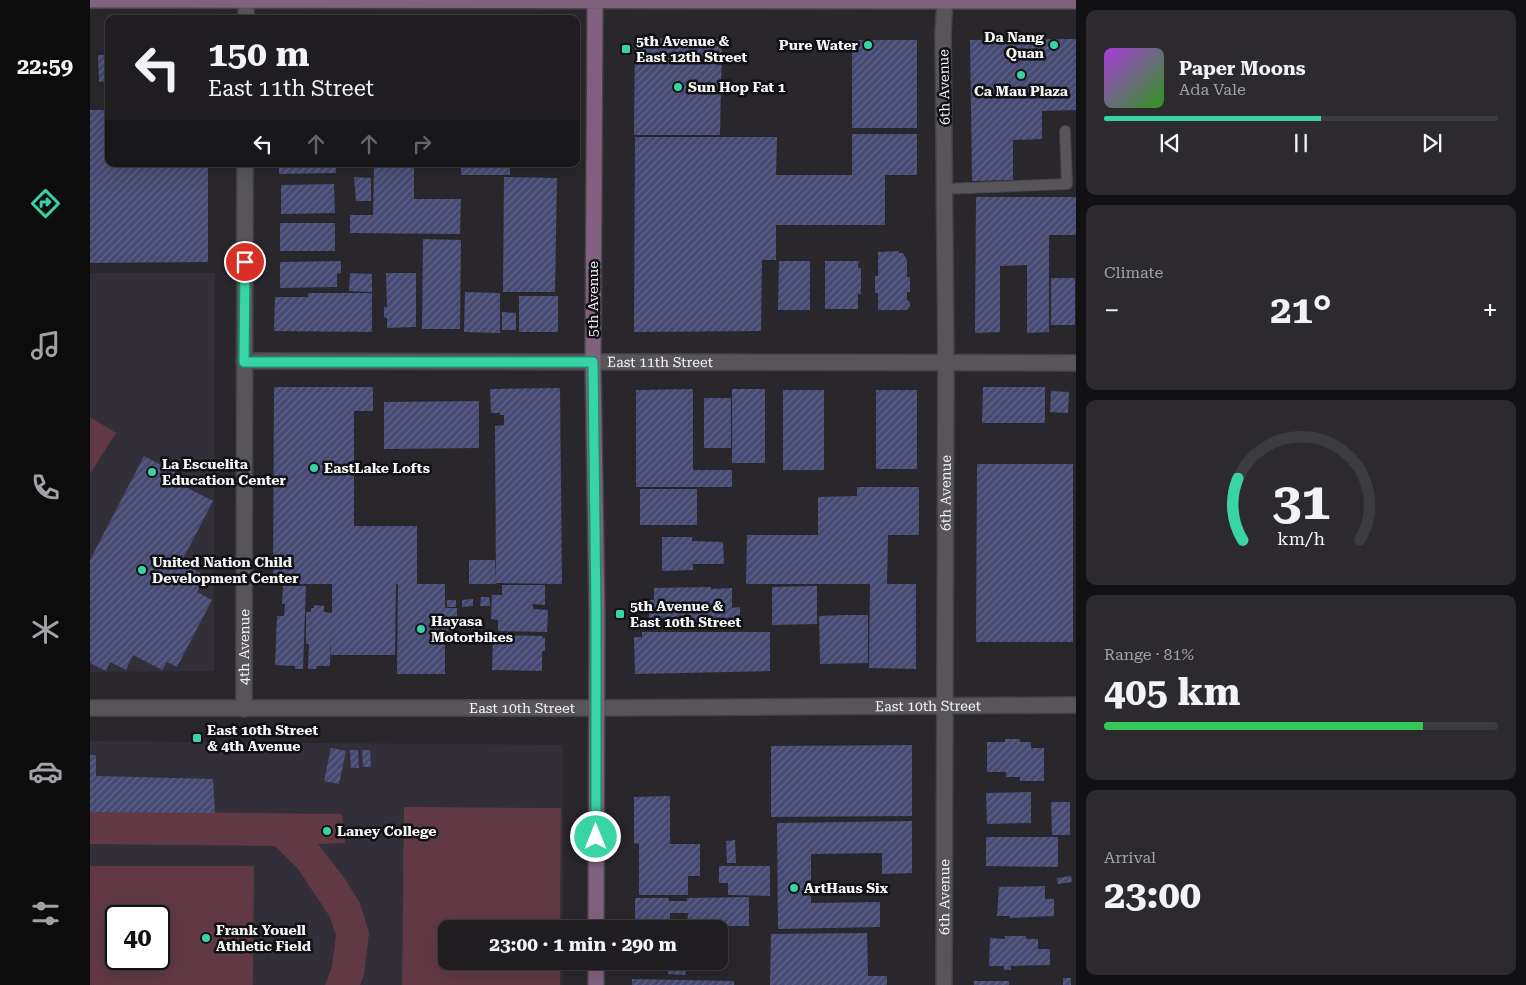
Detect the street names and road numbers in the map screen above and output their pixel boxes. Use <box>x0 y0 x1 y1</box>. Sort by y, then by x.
street label: 6th Avenue <box>935 49 953 125</box>
street label: 5th Avenue <box>585 261 601 337</box>
street label: East 11th Street <box>607 354 713 370</box>
street label: 6th Avenue <box>937 455 954 531</box>
street label: 4th Avenue <box>236 609 252 685</box>
street label: East 10th Street <box>875 698 981 714</box>
street label: East 10th Street <box>469 700 575 716</box>
street label: 6th Avenue <box>936 859 952 935</box>

